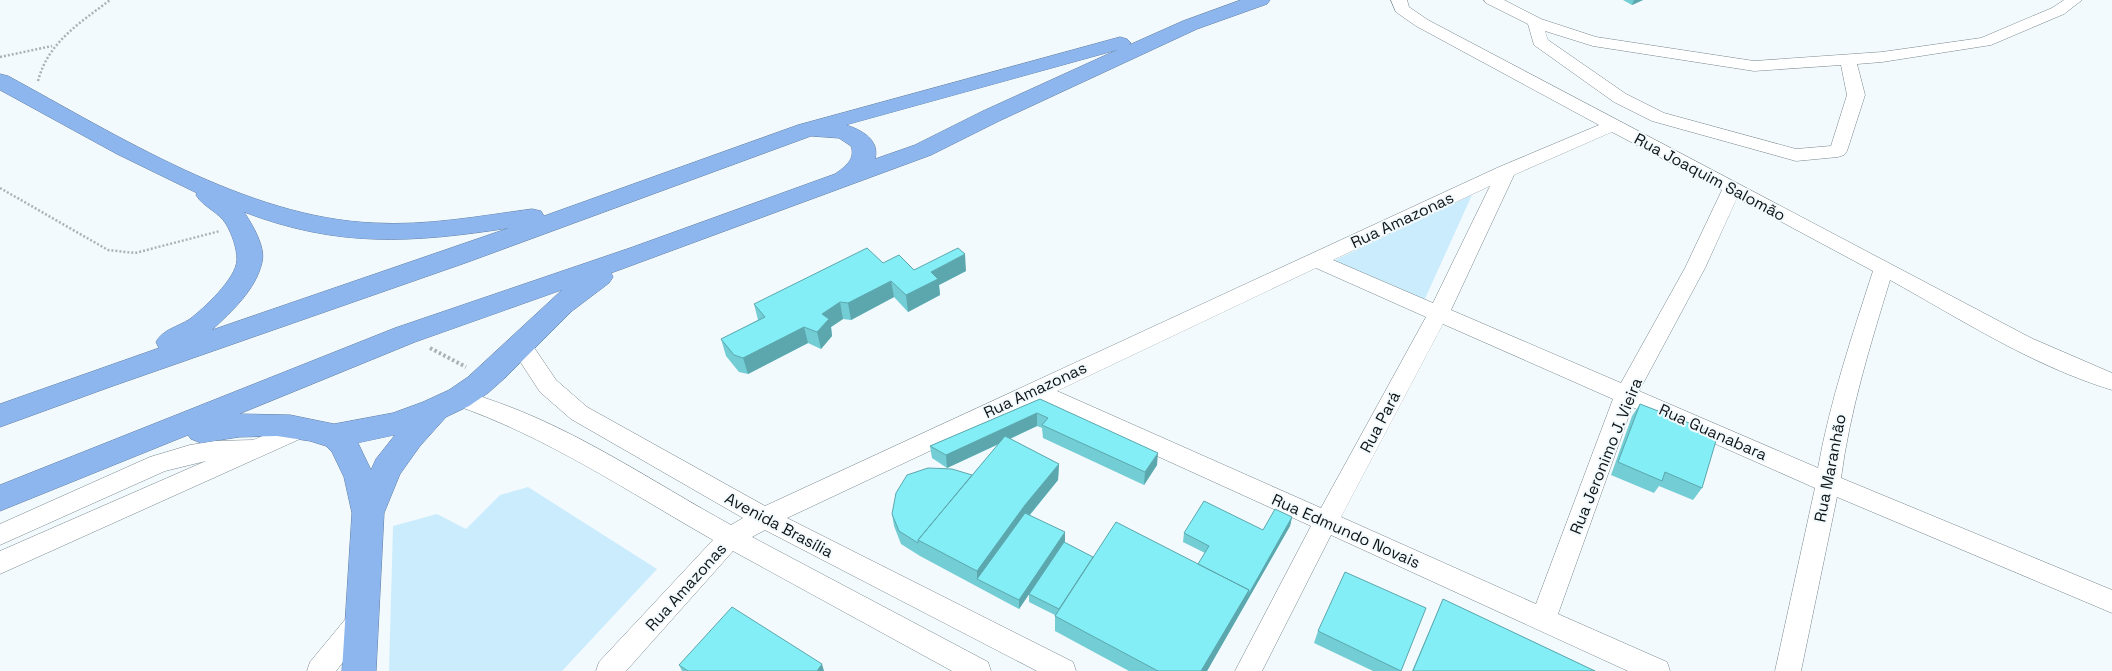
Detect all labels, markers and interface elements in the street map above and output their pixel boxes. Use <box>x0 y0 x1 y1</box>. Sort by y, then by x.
street label: Rua Joaquim Salomão <box>1631 128 1789 226</box>
street label: Rua Amazonas <box>1347 187 1457 253</box>
street label: Rua Amazonas <box>980 357 1090 423</box>
street label: Rua Jeronimo J. Vieira <box>1565 375 1647 537</box>
street label: Rua Pará <box>1355 388 1405 456</box>
street label: Rua Guanabara <box>1656 399 1770 465</box>
street label: Rua Maranhão <box>1809 412 1851 524</box>
street label: Avenida Brasília <box>721 488 837 562</box>
street label: Rua Edmundo Novais <box>1269 489 1423 573</box>
street label: Rua Amazonas <box>641 539 731 635</box>

